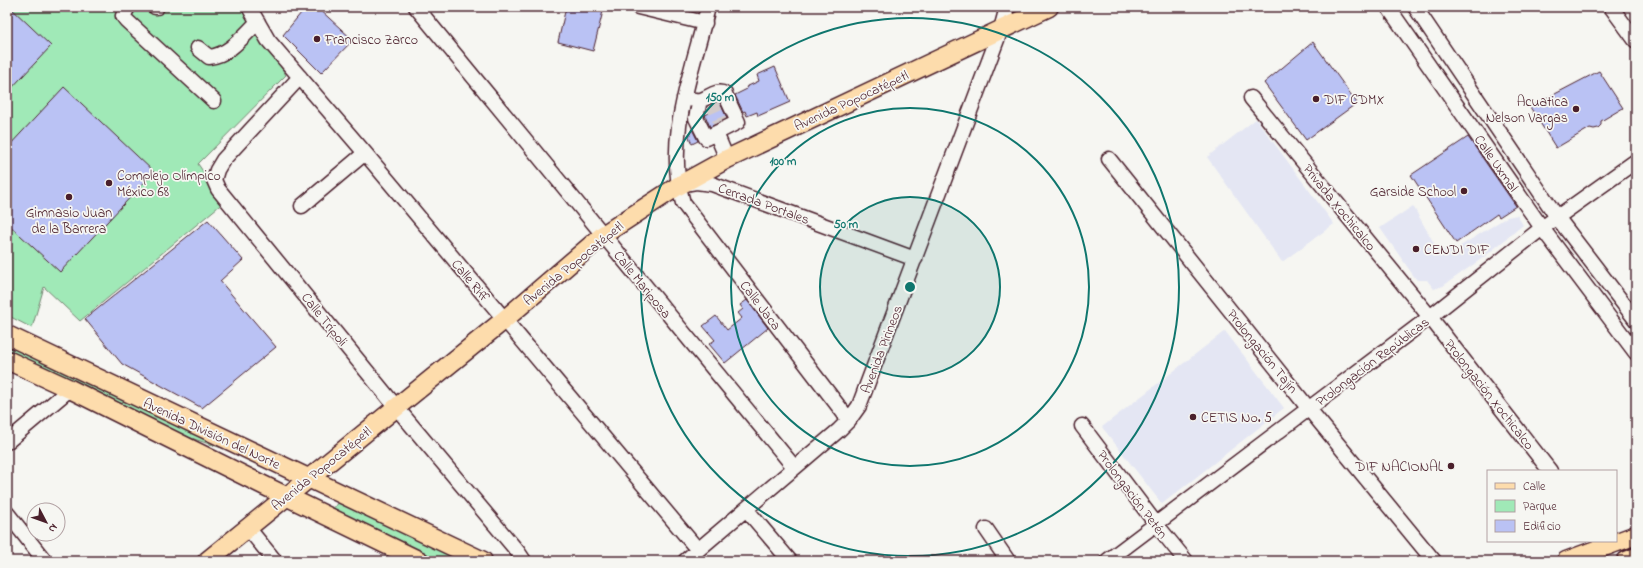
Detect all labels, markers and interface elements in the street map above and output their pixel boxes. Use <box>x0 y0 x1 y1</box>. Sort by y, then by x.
place label: Francisco Zarco <box>324 30 418 51</box>
marker: Francisco Zarco <box>312 34 322 44</box>
street label: Avenida Popocatépetl <box>791 66 912 137</box>
text: 150 m <box>706 89 735 107</box>
place label: DIF CDMX <box>1323 90 1385 111</box>
place label: Acuatica Nelson Vargas <box>1486 92 1568 130</box>
marker: DIF CDMX <box>1311 94 1321 104</box>
marker: Acuatica Nelson Vargas <box>1571 104 1581 114</box>
street label: Calle Uxmal <box>1468 131 1523 197</box>
text: 100 m <box>770 153 797 171</box>
street label: Privada Xochicalco <box>1297 160 1380 256</box>
place label: Complejo Olímpico México 68 <box>117 166 221 203</box>
marker: Complejo Olímpico México 68 <box>104 178 114 188</box>
street label: Cerrada Portales <box>715 178 812 231</box>
place label: Garside School <box>1370 182 1456 203</box>
marker: Garside School <box>1459 186 1469 196</box>
marker: Gimnasio Juan de la Barrera <box>64 192 74 202</box>
place label: Gimnasio Juan de la Barrera <box>26 203 112 240</box>
text: 50 m <box>834 216 859 234</box>
street label: Avenida Popocatépetl <box>519 217 629 311</box>
place label: CENDI DIF <box>1424 240 1489 261</box>
marker: CENDI DIF <box>1411 244 1421 254</box>
street label: Calle Mariposa <box>608 246 676 324</box>
street label: Calle Riff <box>446 255 495 308</box>
street label: Calle Jaca <box>734 276 786 335</box>
centre of rings <box>903 280 917 294</box>
street label: Calle Trípoli <box>296 288 352 351</box>
street label: Avenida Pirineos <box>856 302 909 397</box>
street label: Prolongación Tajín <box>1220 305 1302 399</box>
street label: Prolongación Repúblicas <box>1312 312 1435 413</box>
street label: Prolongación Xochicalco <box>1438 335 1539 455</box>
street label: Avenida División del Norte <box>139 393 284 476</box>
place label: CETIS No. 5 <box>1201 408 1272 429</box>
marker: CETIS No. 5 <box>1188 412 1198 422</box>
street label: Avenida Popocatépetl <box>267 422 377 516</box>
street label: Prolongación Petén <box>1091 446 1172 545</box>
place label: DIF NACIONAL <box>1354 457 1444 478</box>
marker: DIF NACIONAL <box>1446 461 1456 471</box>
legend <box>1487 470 1617 542</box>
text: Calle <box>1523 478 1546 496</box>
text: Parque <box>1523 498 1557 516</box>
north arrow <box>26 502 66 542</box>
text: Edificio <box>1523 518 1561 536</box>
text: N <box>44 520 61 536</box>

